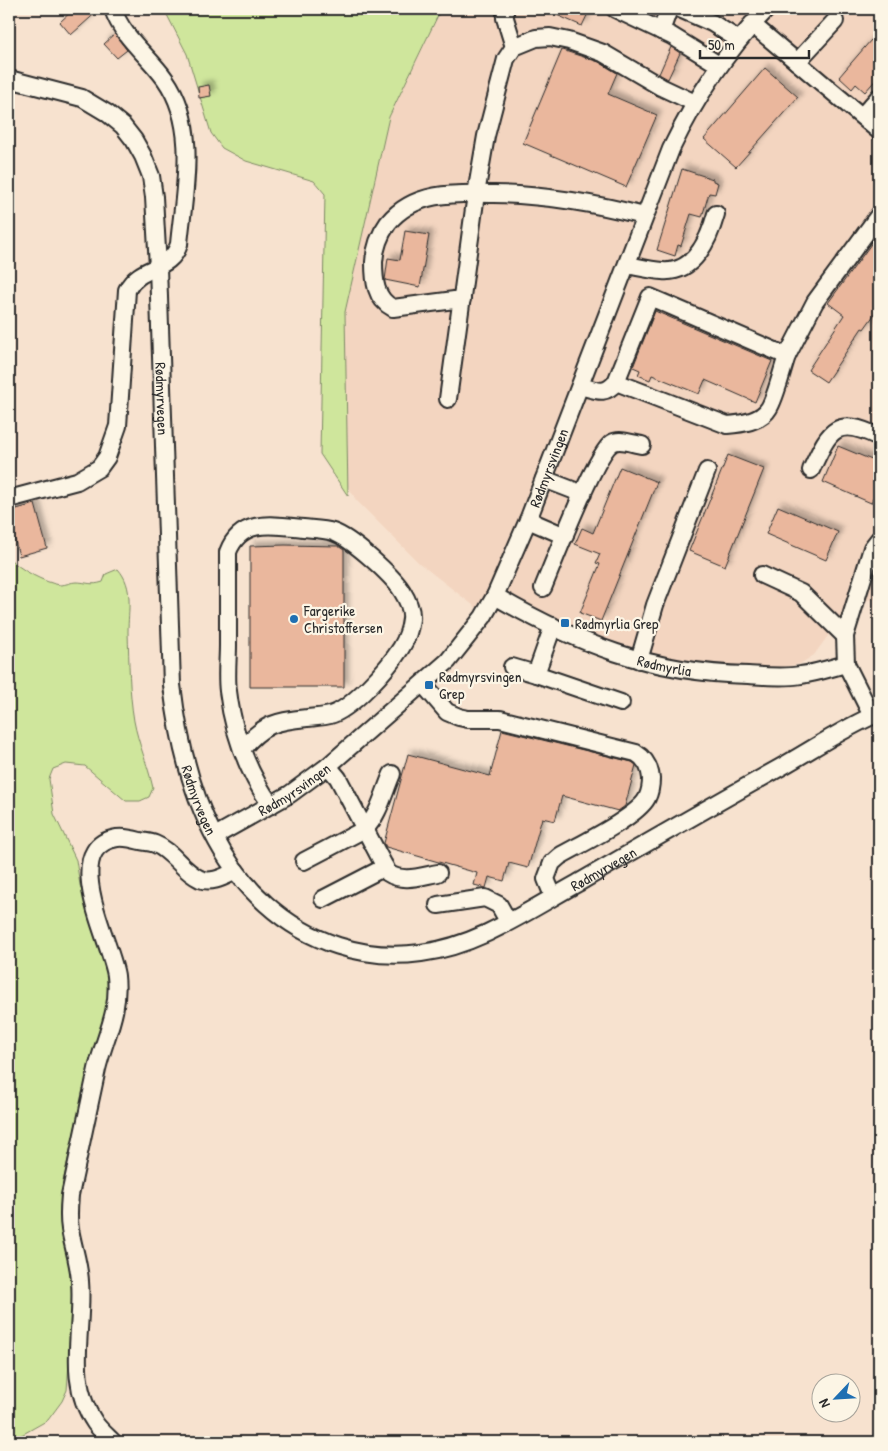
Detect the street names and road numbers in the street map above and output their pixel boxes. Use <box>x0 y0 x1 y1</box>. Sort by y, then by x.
street label: Rødmyrvegen <box>151 362 174 436</box>
street label: Rødmyrsvingen <box>524 425 573 510</box>
street label: Rødmyrlia <box>635 649 693 681</box>
street label: Rødmyrsvingen <box>254 757 335 820</box>
street label: Rødmyrvegen <box>177 763 222 838</box>
street label: Rødmyrvegen <box>567 841 640 896</box>

